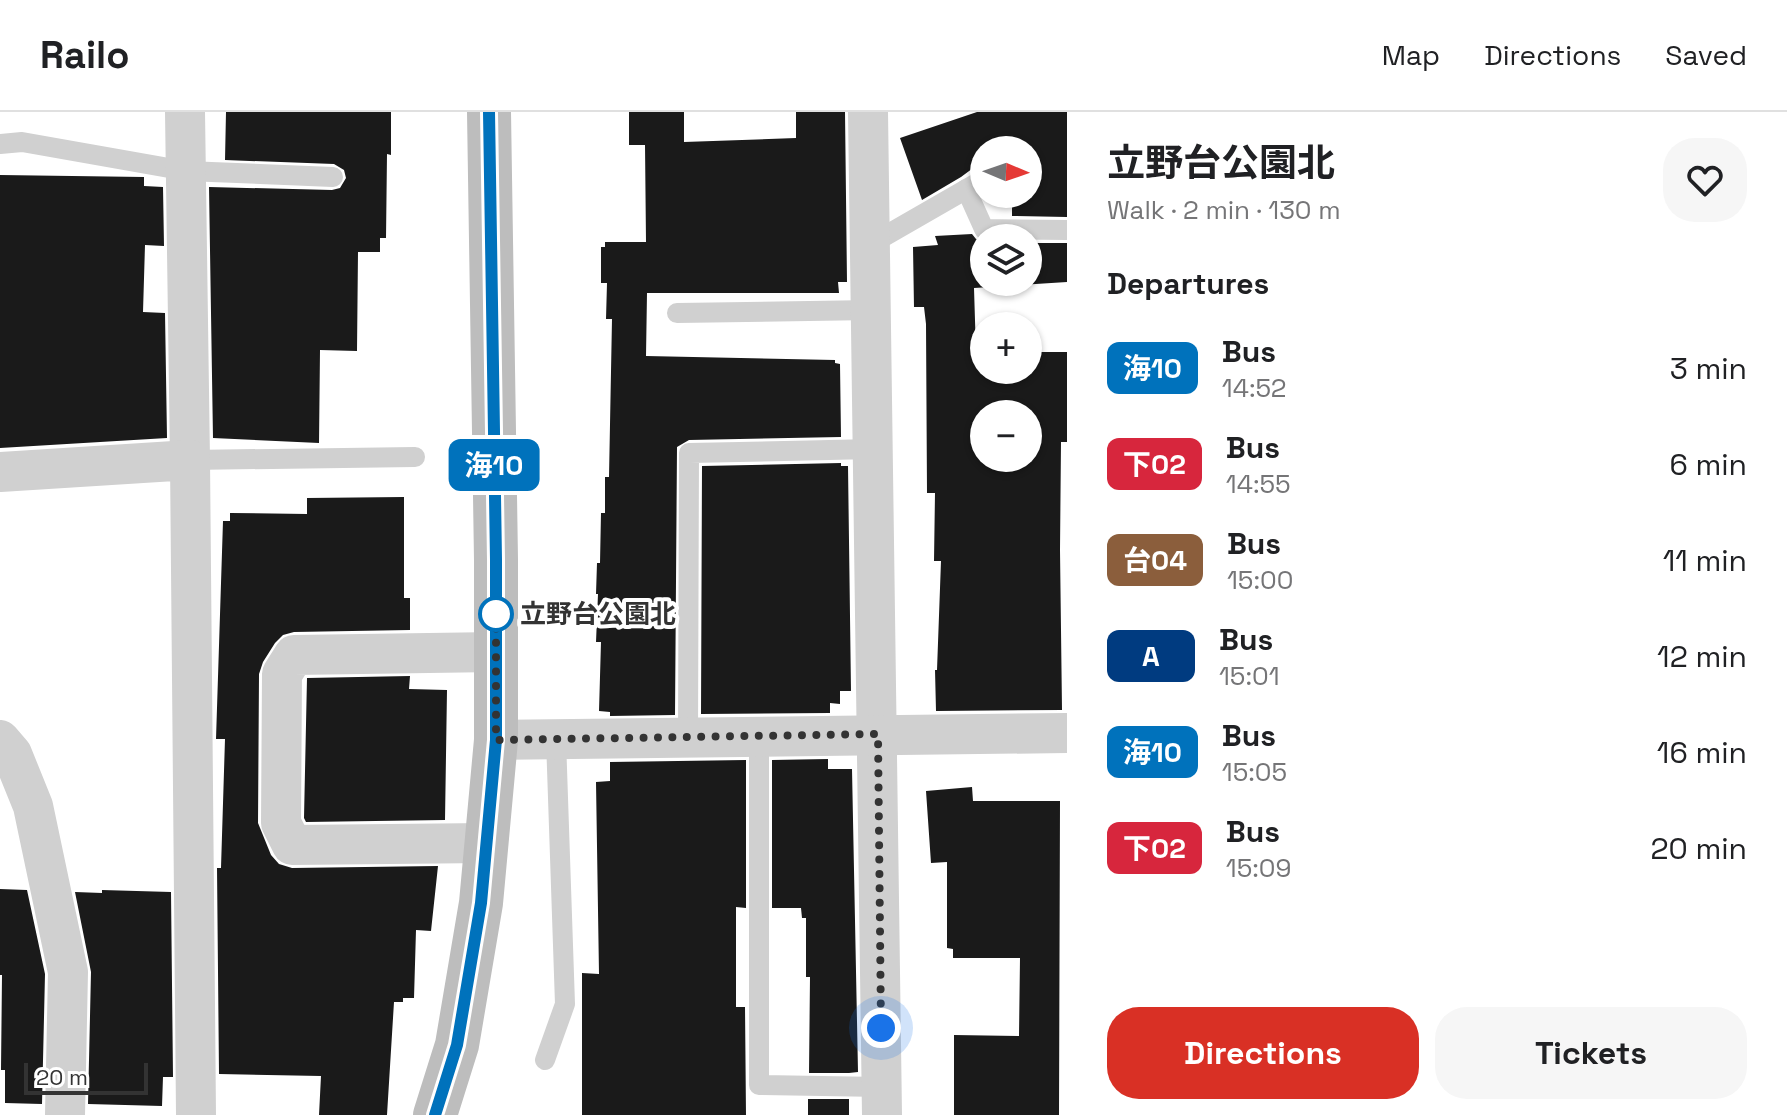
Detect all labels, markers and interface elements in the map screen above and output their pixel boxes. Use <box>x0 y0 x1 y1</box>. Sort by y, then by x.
text: Railo <box>40 31 129 79</box>
text: Map <box>1382 37 1440 73</box>
text: Directions <box>1484 37 1621 73</box>
text: Saved <box>1665 37 1747 73</box>
north arrow <box>970 136 1042 208</box>
map controls <box>970 136 1042 472</box>
button: heart <box>1663 138 1747 222</box>
text: 立野台公園北 <box>1107 139 1335 187</box>
text: Walk · 2 min · 130 m <box>1107 193 1341 227</box>
button: layers <box>970 224 1042 296</box>
text: Departures <box>1107 264 1269 303</box>
button: + <box>970 312 1042 384</box>
text: Bus <box>1222 332 1276 371</box>
text: 3 min <box>1670 349 1747 388</box>
text: 海10 <box>1123 350 1182 386</box>
text: 14:52 <box>1222 371 1287 405</box>
button: − <box>970 400 1042 472</box>
text: Bus <box>1226 428 1280 467</box>
line badge: 海10 <box>448 439 540 491</box>
text: 6 min <box>1669 445 1747 484</box>
text: 下02 <box>1123 446 1186 482</box>
text: 海10 <box>465 447 523 483</box>
text: 14:55 <box>1226 467 1291 501</box>
text: Bus <box>1227 524 1281 563</box>
text: 11 min <box>1663 541 1747 580</box>
text: 台04 <box>1123 542 1187 578</box>
text: 15:00 <box>1227 563 1293 597</box>
marker: 立野台公園北 <box>479 597 513 631</box>
place label: 立野台公園北 <box>520 597 676 631</box>
text: Bus <box>1219 620 1273 659</box>
text: 12 min <box>1657 637 1747 676</box>
text: A <box>1142 638 1160 674</box>
text: 15:01 <box>1219 659 1280 693</box>
text: Bus <box>1222 716 1276 755</box>
text: 16 min <box>1657 733 1747 772</box>
text: 海10 <box>1123 734 1182 770</box>
text: 15:05 <box>1222 755 1287 789</box>
text: Bus <box>1226 812 1280 851</box>
text: 20 min <box>1650 829 1747 868</box>
text: 下02 <box>1123 830 1186 866</box>
text: 15:09 <box>1226 851 1291 885</box>
button: Directions <box>1107 1007 1419 1099</box>
button: Tickets <box>1435 1007 1747 1099</box>
your location <box>861 1008 901 1048</box>
scale bar <box>24 1059 148 1095</box>
text: 20 m <box>36 1063 88 1091</box>

